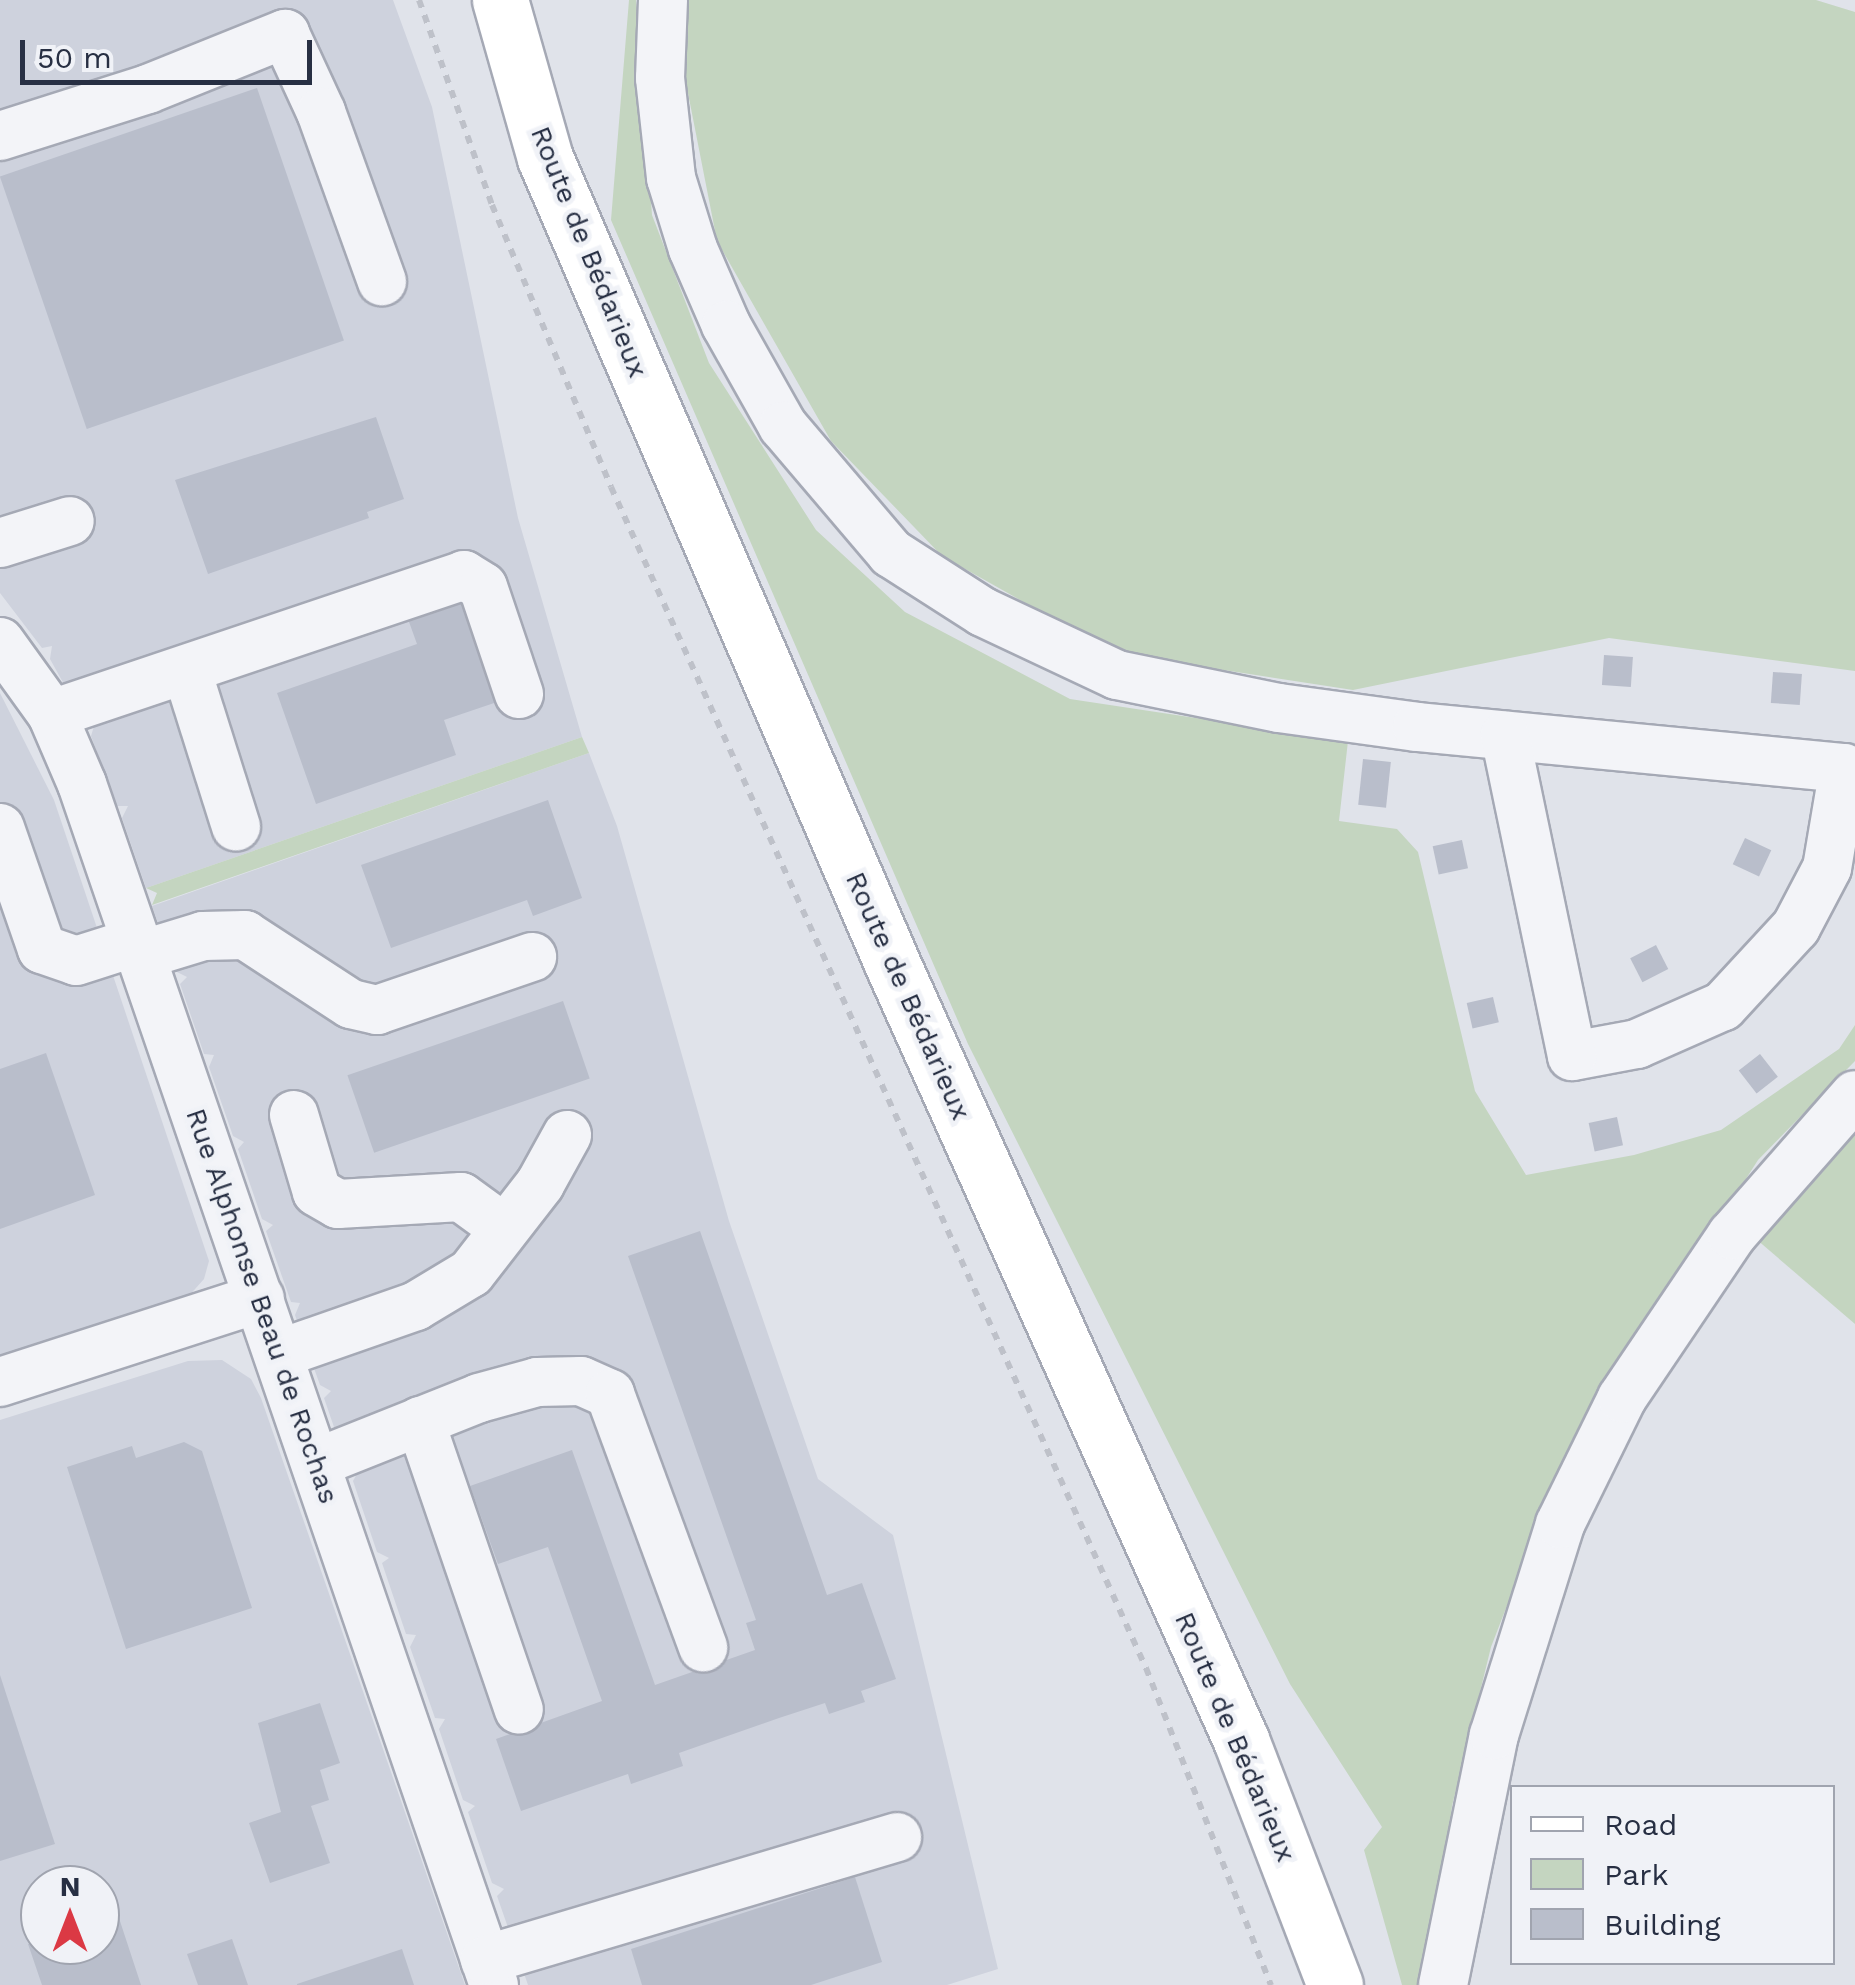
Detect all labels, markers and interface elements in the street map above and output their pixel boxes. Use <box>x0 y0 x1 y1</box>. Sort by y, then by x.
scale bar <box>25 20 318 82</box>
text: 50 m <box>37 40 112 75</box>
street label: Route de Bédarieux <box>523 121 655 383</box>
street label: Route de Bédarieux <box>838 867 978 1125</box>
street label: Rue Alphonse Beau de Rochas <box>178 1104 346 1508</box>
street label: Route de Bédarieux <box>1167 1607 1303 1867</box>
legend <box>1510 1785 1835 1965</box>
text: Road <box>1604 1807 1677 1842</box>
text: Park <box>1604 1857 1669 1892</box>
north arrow <box>20 1865 120 1965</box>
text: N <box>60 1870 80 1903</box>
text: Building <box>1604 1907 1721 1942</box>

